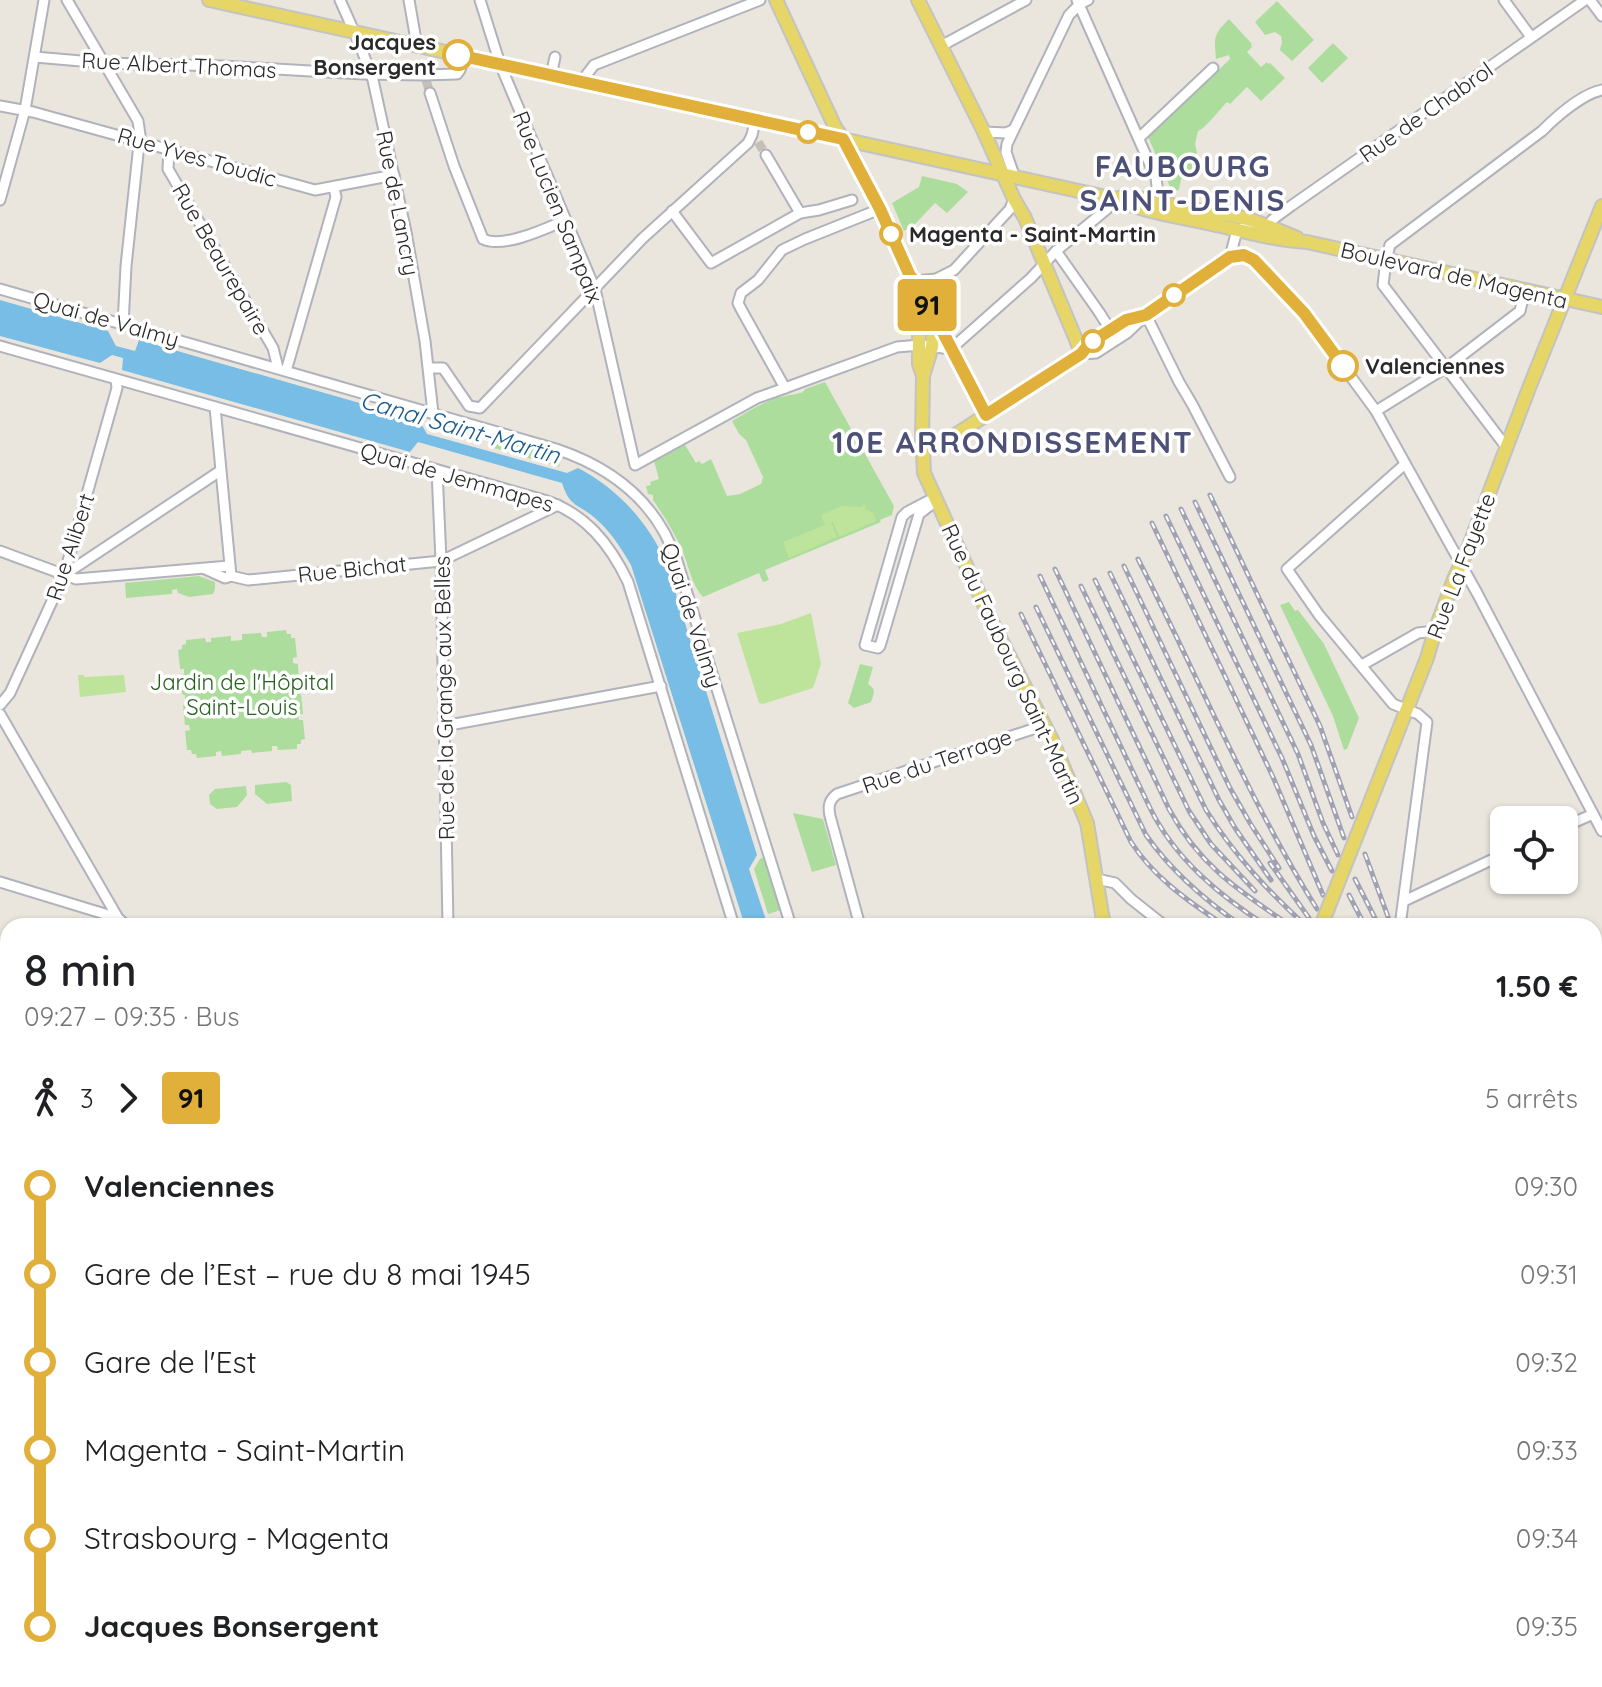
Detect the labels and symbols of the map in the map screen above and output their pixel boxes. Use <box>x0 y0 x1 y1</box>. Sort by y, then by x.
place label: Jacques Bonsergent <box>313 28 436 81</box>
marker: Jacques Bonsergent <box>443 40 473 70</box>
street label: Rue Albert Thomas <box>81 46 277 84</box>
street label: Rue de Chabrol <box>1354 55 1498 169</box>
street label: Rue Lucien Sampaix <box>507 107 609 307</box>
street label: Rue Yves Toudic <box>114 121 280 193</box>
unlabelled marker <box>797 121 819 143</box>
street label: Rue de Lancry <box>370 128 426 278</box>
district label: FAUBOURG SAINT-DENIS <box>1080 147 1286 219</box>
street label: Rue Beaurepaire <box>166 178 276 340</box>
place label: Magenta - Saint-Martin <box>909 220 1156 248</box>
marker: Magenta - Saint-Martin <box>880 223 902 245</box>
street label: Boulevard de Magenta <box>1338 235 1570 315</box>
line badge: 91 <box>891 279 963 331</box>
unlabelled marker <box>1163 284 1185 306</box>
street label: Quai de Valmy <box>30 285 182 353</box>
unlabelled marker <box>1082 330 1104 352</box>
marker: Valenciennes <box>1328 351 1358 381</box>
place label: Valenciennes <box>1365 352 1505 380</box>
water label: Canal Saint-Martin <box>357 384 565 470</box>
district label: 10E ARRONDISSEMENT <box>832 423 1194 461</box>
street label: Quai de Jemmapes <box>357 436 557 518</box>
street label: Rue La Fayette <box>1420 489 1502 643</box>
street label: Rue Alibert <box>40 490 100 604</box>
street label: Rue du Faubourg Saint-Martin <box>936 519 1090 809</box>
street label: Quai de Valmy <box>655 539 729 691</box>
street label: Rue Bichat <box>296 549 408 589</box>
street label: Rue de la Grange aux Belles <box>428 555 460 841</box>
park label: Jardin de l'Hôpital Saint-Louis <box>150 668 334 721</box>
street label: Rue du Terrage <box>858 722 1016 800</box>

